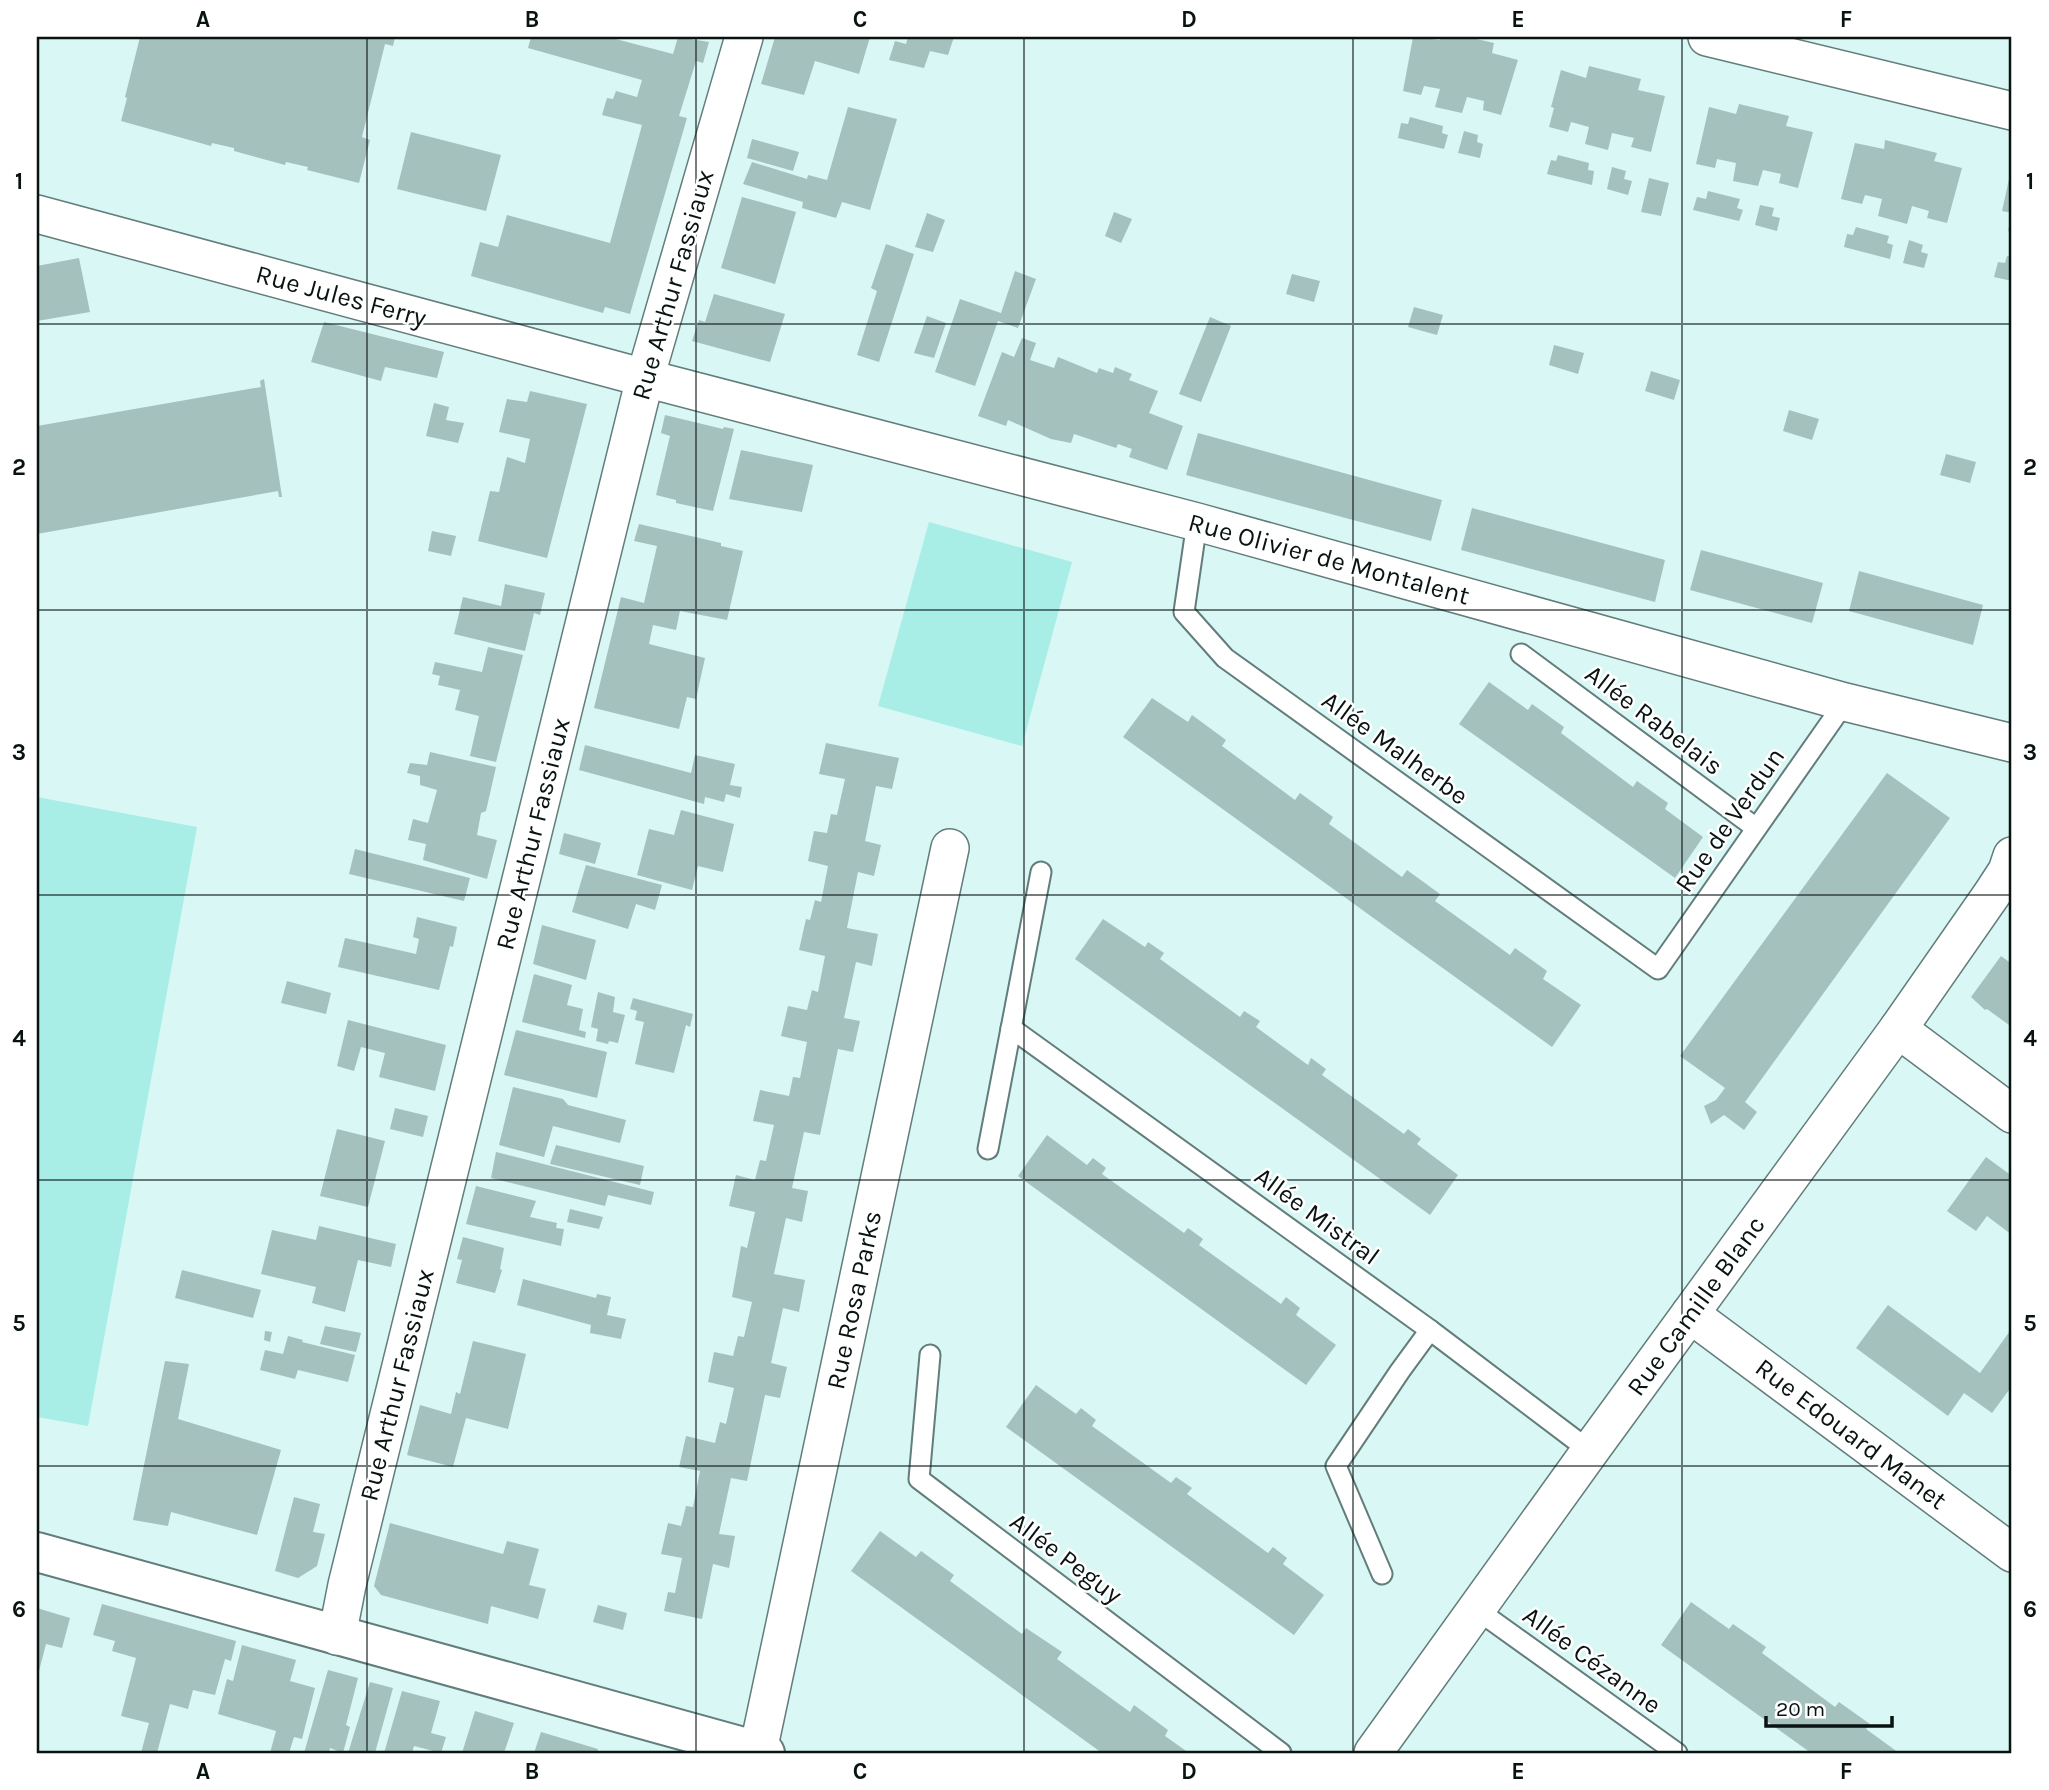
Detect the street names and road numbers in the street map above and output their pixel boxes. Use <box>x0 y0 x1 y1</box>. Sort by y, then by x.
street label: Rue Arthur Fassiaux <box>625 166 721 404</box>
street label: Rue Jules Ferry <box>252 258 430 334</box>
street label: Rue Olivier de Montalent <box>1185 507 1473 612</box>
street label: Allée Rabelais <box>1579 658 1729 782</box>
street label: Allée Malherbe <box>1316 685 1474 811</box>
street label: Rue Arthur Fassiaux <box>489 715 577 953</box>
street label: Rue de Verdun <box>1669 742 1791 898</box>
street label: Allée Mistral <box>1249 1160 1385 1272</box>
street label: Rue Rosa Parks <box>820 1208 888 1392</box>
street label: Rue Camille Blanc <box>1620 1210 1772 1402</box>
street label: Rue Arthur Fassiaux <box>353 1266 441 1504</box>
street label: Rue Edouard Manet <box>1749 1352 1953 1516</box>
street label: Allée Peguy <box>1004 1506 1128 1610</box>
street label: Allée Cézanne <box>1517 1600 1667 1720</box>

